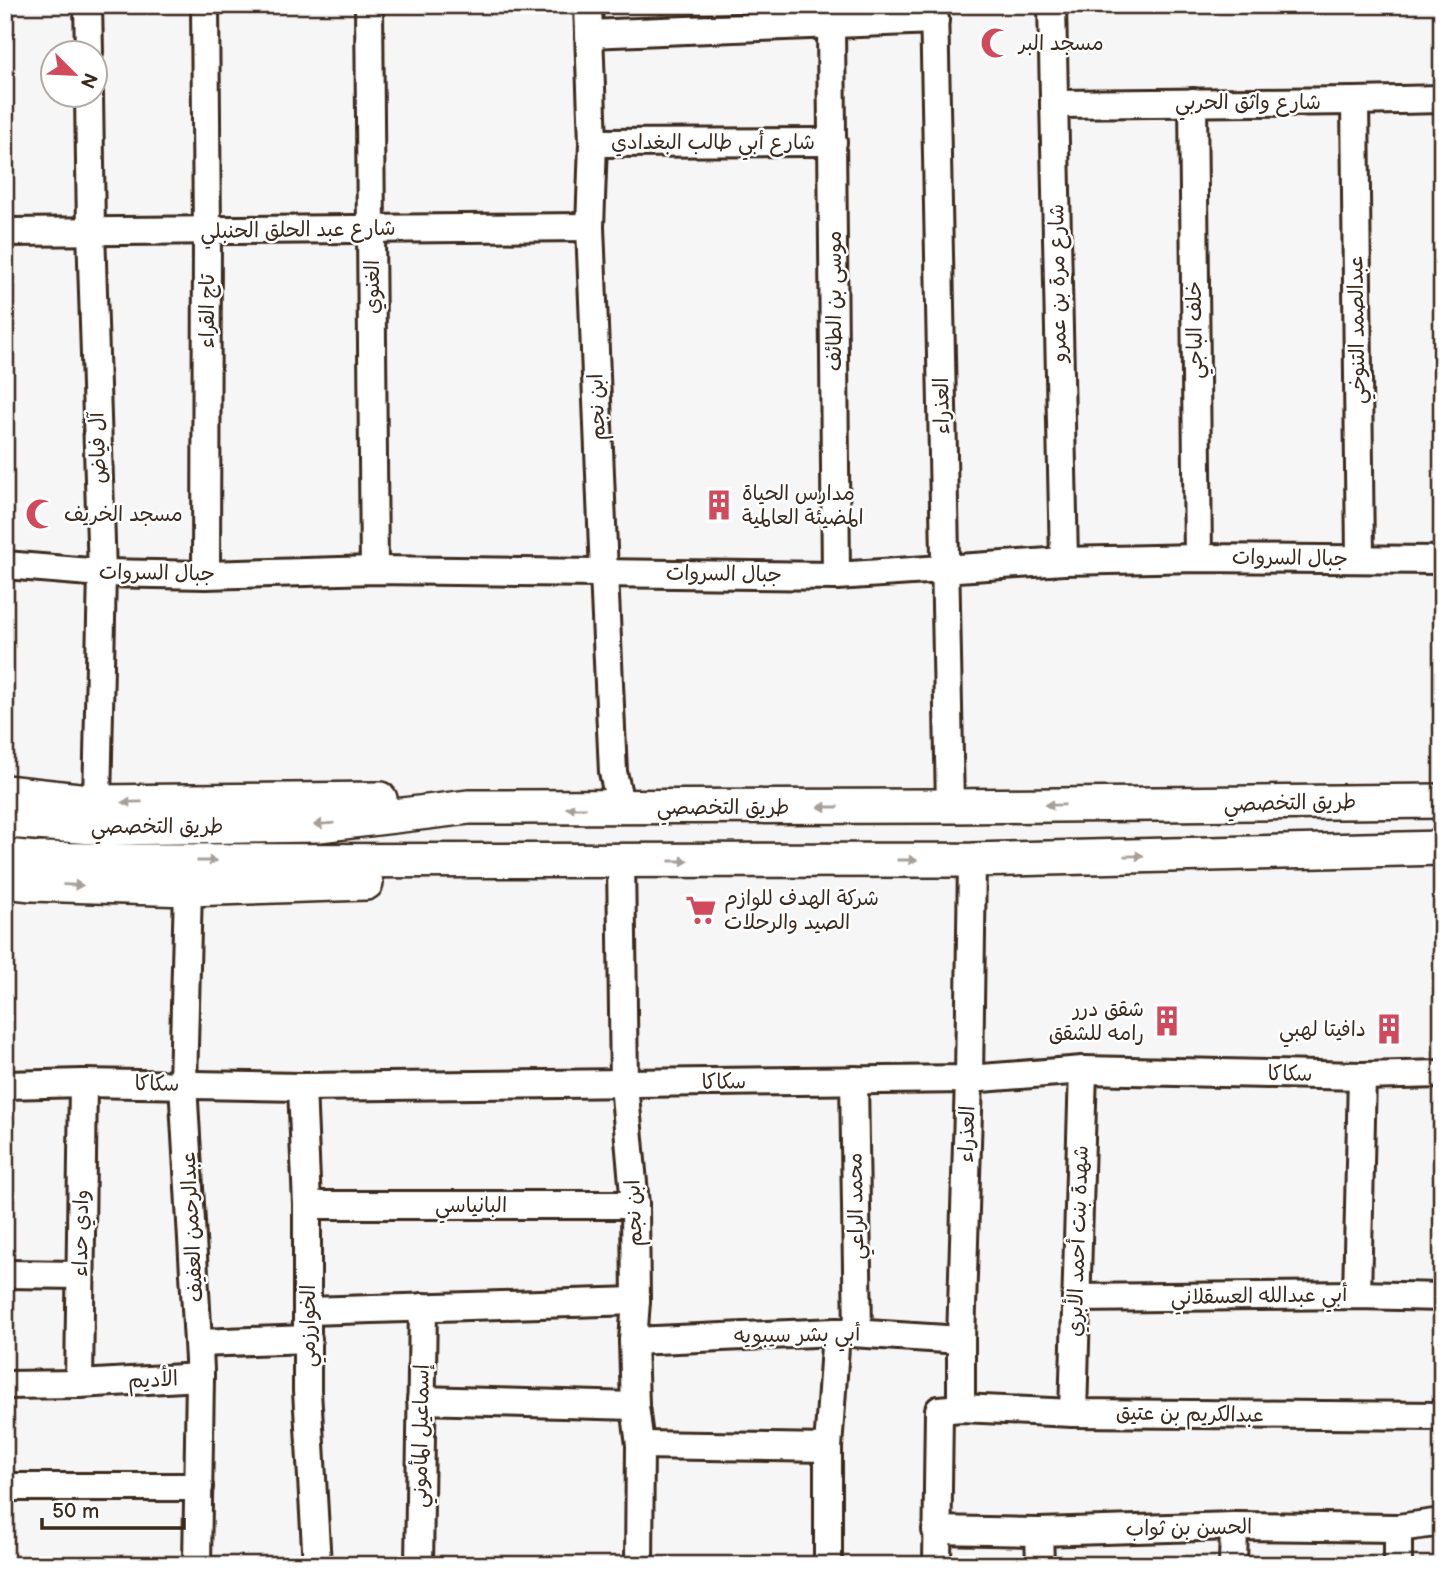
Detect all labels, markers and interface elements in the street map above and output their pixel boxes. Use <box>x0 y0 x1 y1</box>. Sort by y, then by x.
mosque icon: مسجد البر <box>979 26 1013 60</box>
place label: مسجد البر <box>1017 31 1104 56</box>
north arrow <box>38 38 108 108</box>
text: N <box>75 69 102 92</box>
street label: شارع واثق الحربي <box>1175 90 1321 121</box>
street label: شارع أبي طالب البغدادي <box>611 130 815 161</box>
street label: شارع مرة بن عمرو <box>1044 204 1074 364</box>
street label: شارع عبد الحلق الحنبلي <box>200 216 396 250</box>
street label: موسى بن الطائف <box>822 231 848 371</box>
street label: عبدالصمد التنوخي <box>1343 255 1377 404</box>
street label: الغنوي <box>360 260 387 314</box>
street label: تاج القراء <box>195 273 221 348</box>
street label: خلف الباجي <box>1182 281 1214 379</box>
street label: ابن نجم <box>583 373 614 441</box>
street label: العذراء <box>929 377 955 435</box>
street label: آل فياض <box>84 411 112 484</box>
place label: مدارس الحياة المضيئة العالمية <box>742 481 864 530</box>
building icon: مدارس الحياة المضيئة العالمية <box>702 488 736 522</box>
mosque icon: مسجد الخريف <box>24 497 58 531</box>
place label: مسجد الخريف <box>64 502 183 527</box>
street label: جبال السروات <box>1232 544 1348 572</box>
street label: جبال السروات <box>99 559 215 587</box>
street label: جبال السروات <box>666 560 782 588</box>
street label: طريق التخصصي <box>1224 789 1357 823</box>
street label: طريق التخصصي <box>657 795 789 826</box>
one-way arrow <box>121 796 143 808</box>
one-way arrow <box>1044 799 1066 811</box>
one-way arrow <box>816 801 838 813</box>
one-way arrow <box>564 802 586 814</box>
street label: طريق التخصصي <box>91 814 223 845</box>
one-way arrow <box>313 819 335 830</box>
one-way arrow <box>1123 850 1145 862</box>
one-way arrow <box>896 854 918 866</box>
one-way arrow <box>196 855 218 867</box>
one-way arrow <box>668 855 690 867</box>
one-way arrow <box>63 879 85 891</box>
place label: شركة الهدف للوازم الصيد والرحلات <box>724 886 879 935</box>
supermarket icon: شركة الهدف للوازم الصيد والرحلات <box>684 893 718 927</box>
place label: شقق درر رامه للشقق <box>1049 997 1144 1046</box>
building icon: شقق درر رامه للشقق <box>1150 1004 1184 1038</box>
building icon: دافيتا لهبي <box>1372 1012 1406 1046</box>
place label: دافيتا لهبي <box>1279 1017 1366 1048</box>
street label: سكاكا <box>1267 1061 1313 1087</box>
street label: سكاكا <box>701 1069 747 1095</box>
street label: سكاكا <box>134 1071 180 1097</box>
street label: العذراء <box>954 1105 980 1163</box>
street label: شهدة بنت أحمد الأبري <box>1060 1145 1096 1337</box>
street label: عبدالرحمن العفيف <box>176 1151 208 1303</box>
street label: محمد الراعي <box>843 1152 875 1260</box>
street label: ابن نجم <box>620 1179 651 1247</box>
street label: وادي حداء <box>68 1189 96 1277</box>
street label: البانياسي <box>435 1193 507 1224</box>
street label: أبي عبدالله العسقلاني <box>1170 1282 1348 1316</box>
street label: الخوارزمي <box>296 1285 327 1367</box>
street label: أبي بشر سيبويه <box>734 1321 861 1355</box>
street label: الأديم <box>127 1364 179 1397</box>
street label: إسماعيل المأموني <box>407 1364 441 1508</box>
street label: عبدالكريم بن عتيق <box>1116 1400 1264 1431</box>
scale bar <box>42 1486 184 1530</box>
text: 50 m <box>52 1499 99 1524</box>
street label: الحسن بن ثواب <box>1125 1514 1253 1542</box>

